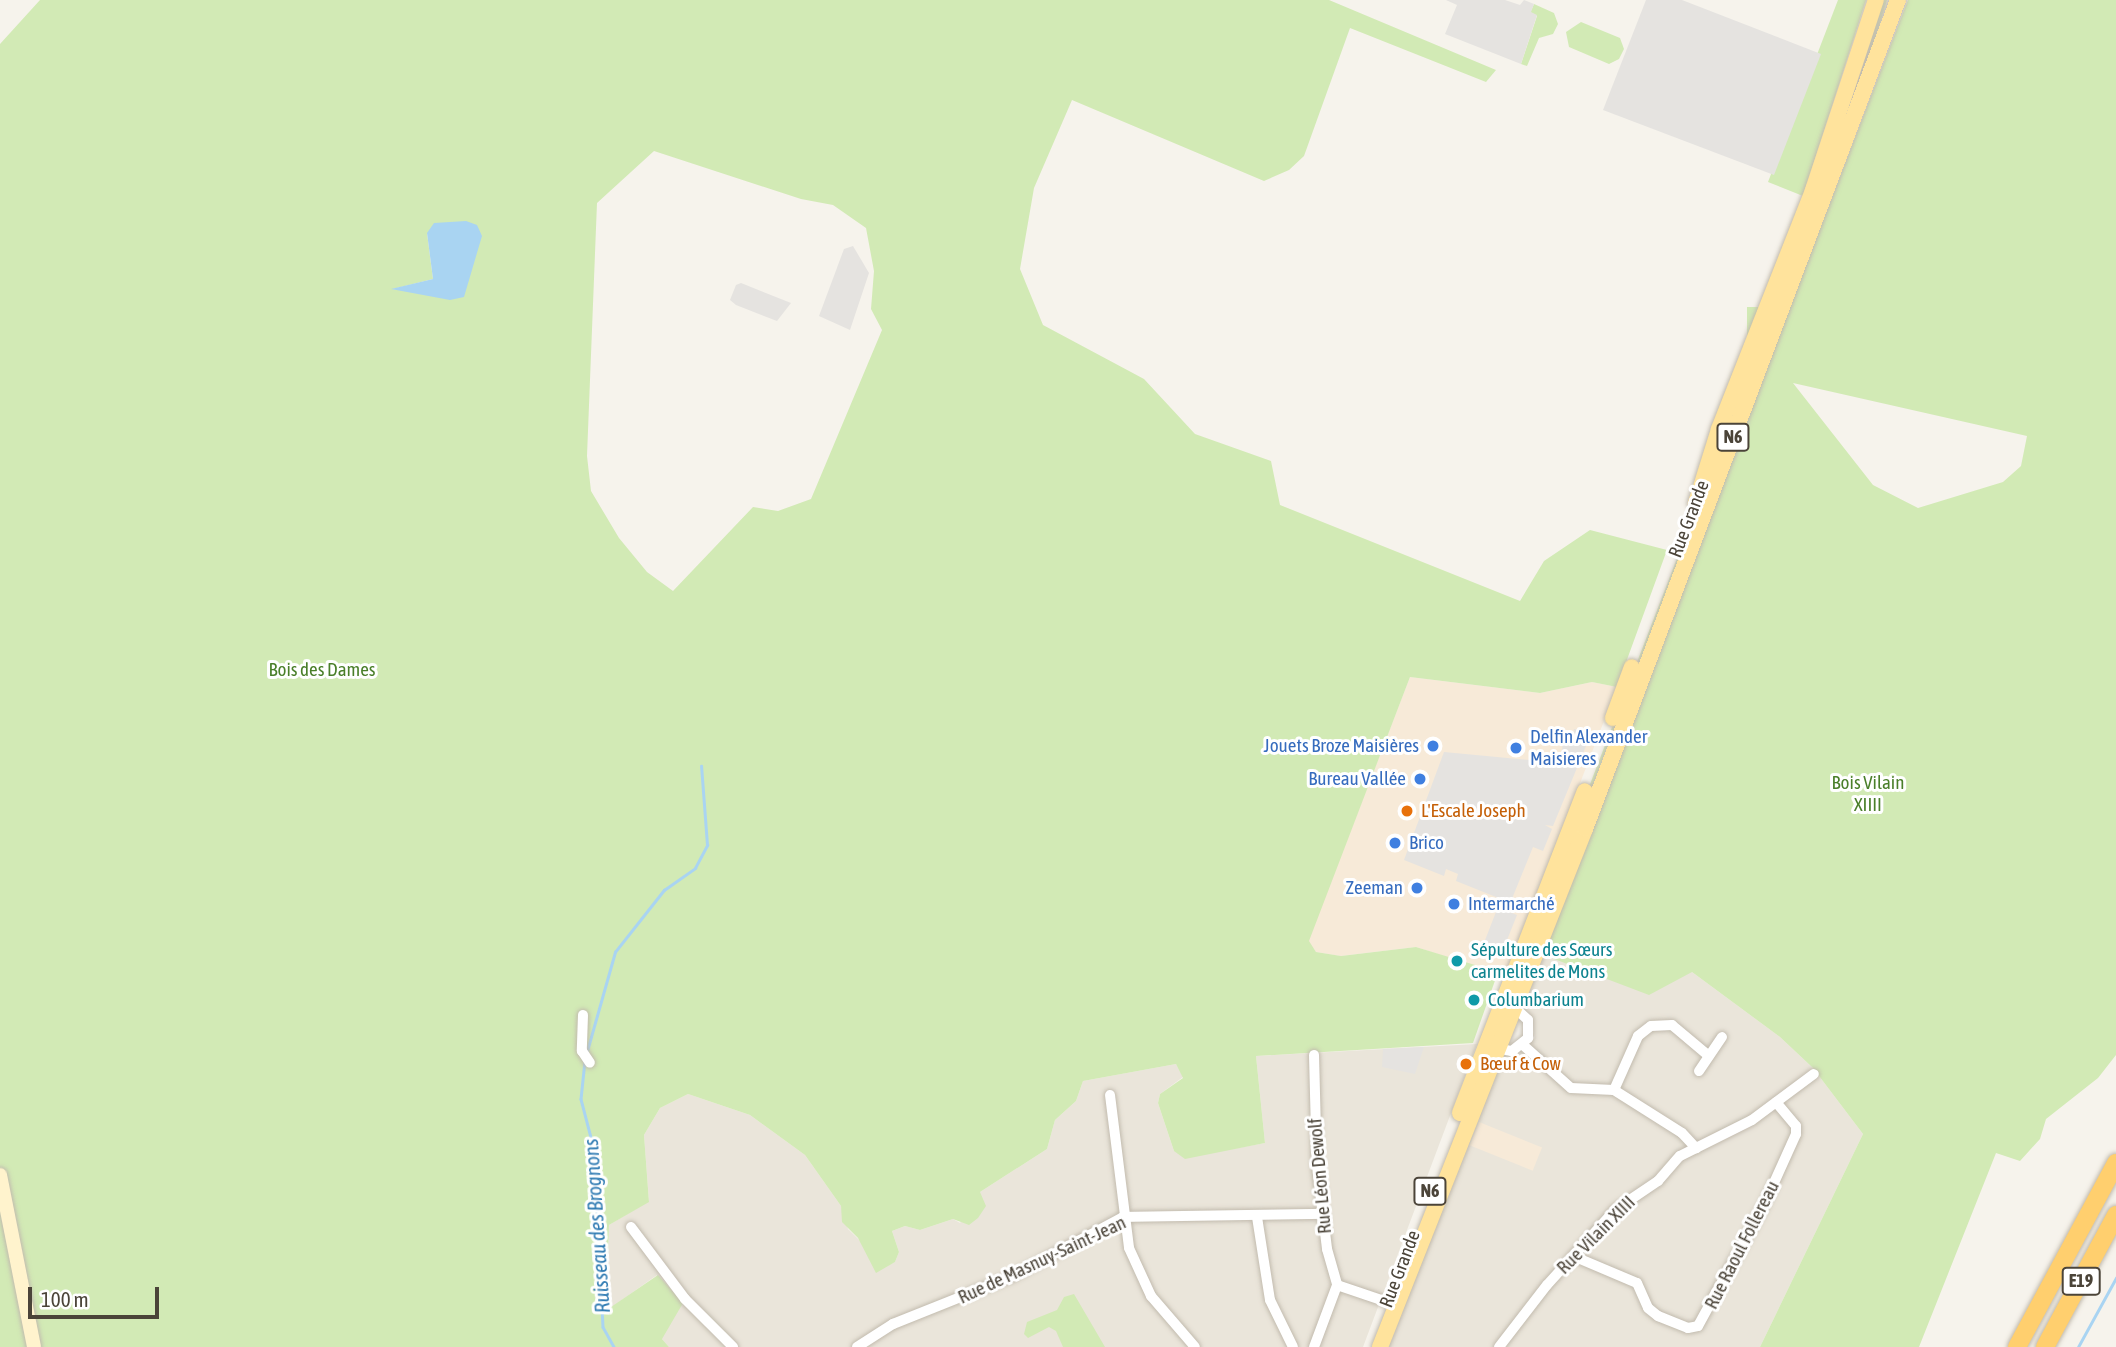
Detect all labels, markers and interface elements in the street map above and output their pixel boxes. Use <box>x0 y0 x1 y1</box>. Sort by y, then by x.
road number: N6 <box>1716 422 1750 452</box>
street label: Rue Grande <box>1664 477 1714 561</box>
park label: Bois des Dames <box>268 659 376 681</box>
place label: Delfin Alexander Maisieres <box>1530 726 1647 770</box>
place label: Jouets Broze Maisières <box>1264 735 1419 757</box>
marker: Jouets Broze Maisières <box>1425 738 1441 754</box>
marker: Delfin Alexander Maisieres <box>1508 740 1524 756</box>
place label: Bureau Vallée <box>1308 768 1406 790</box>
marker: Bureau Vallée <box>1412 771 1428 787</box>
park label: Bois Vilain XIIII <box>1832 772 1904 816</box>
place label: L'Escale Joseph <box>1421 800 1526 822</box>
marker: L'Escale Joseph <box>1399 803 1415 819</box>
place label: Brico <box>1409 832 1444 854</box>
marker: Brico <box>1387 835 1403 851</box>
place label: Zeeman <box>1346 877 1403 899</box>
marker: Zeeman <box>1409 880 1425 896</box>
place label: Intermarché <box>1468 893 1555 915</box>
marker: Intermarché <box>1446 896 1462 912</box>
place label: Sépulture des Sœurs carmelites de Mons <box>1471 939 1612 983</box>
marker: Sépulture des Sœurs carmelites de Mons <box>1449 953 1465 969</box>
place label: Columbarium <box>1488 989 1584 1011</box>
marker: Columbarium <box>1466 992 1482 1008</box>
place label: Bœuf & Cow <box>1480 1053 1561 1075</box>
marker: Bœuf & Cow <box>1458 1056 1474 1072</box>
street label: Rue Léon Dewolf <box>1304 1117 1336 1235</box>
water label: Ruisseau des Brognons <box>577 1138 615 1314</box>
road number: N6 <box>1412 1176 1448 1206</box>
street label: Rue Raoul Follereau <box>1700 1177 1784 1313</box>
street label: Rue Vilain XIIII <box>1552 1191 1640 1279</box>
street label: Rue de Masnuy-Saint-Jean <box>954 1211 1130 1309</box>
street label: Rue Grande <box>1375 1227 1425 1311</box>
road number: E19 <box>2060 1266 2102 1296</box>
scale bar <box>32 1274 163 1318</box>
text: 100 m <box>41 1287 89 1311</box>

